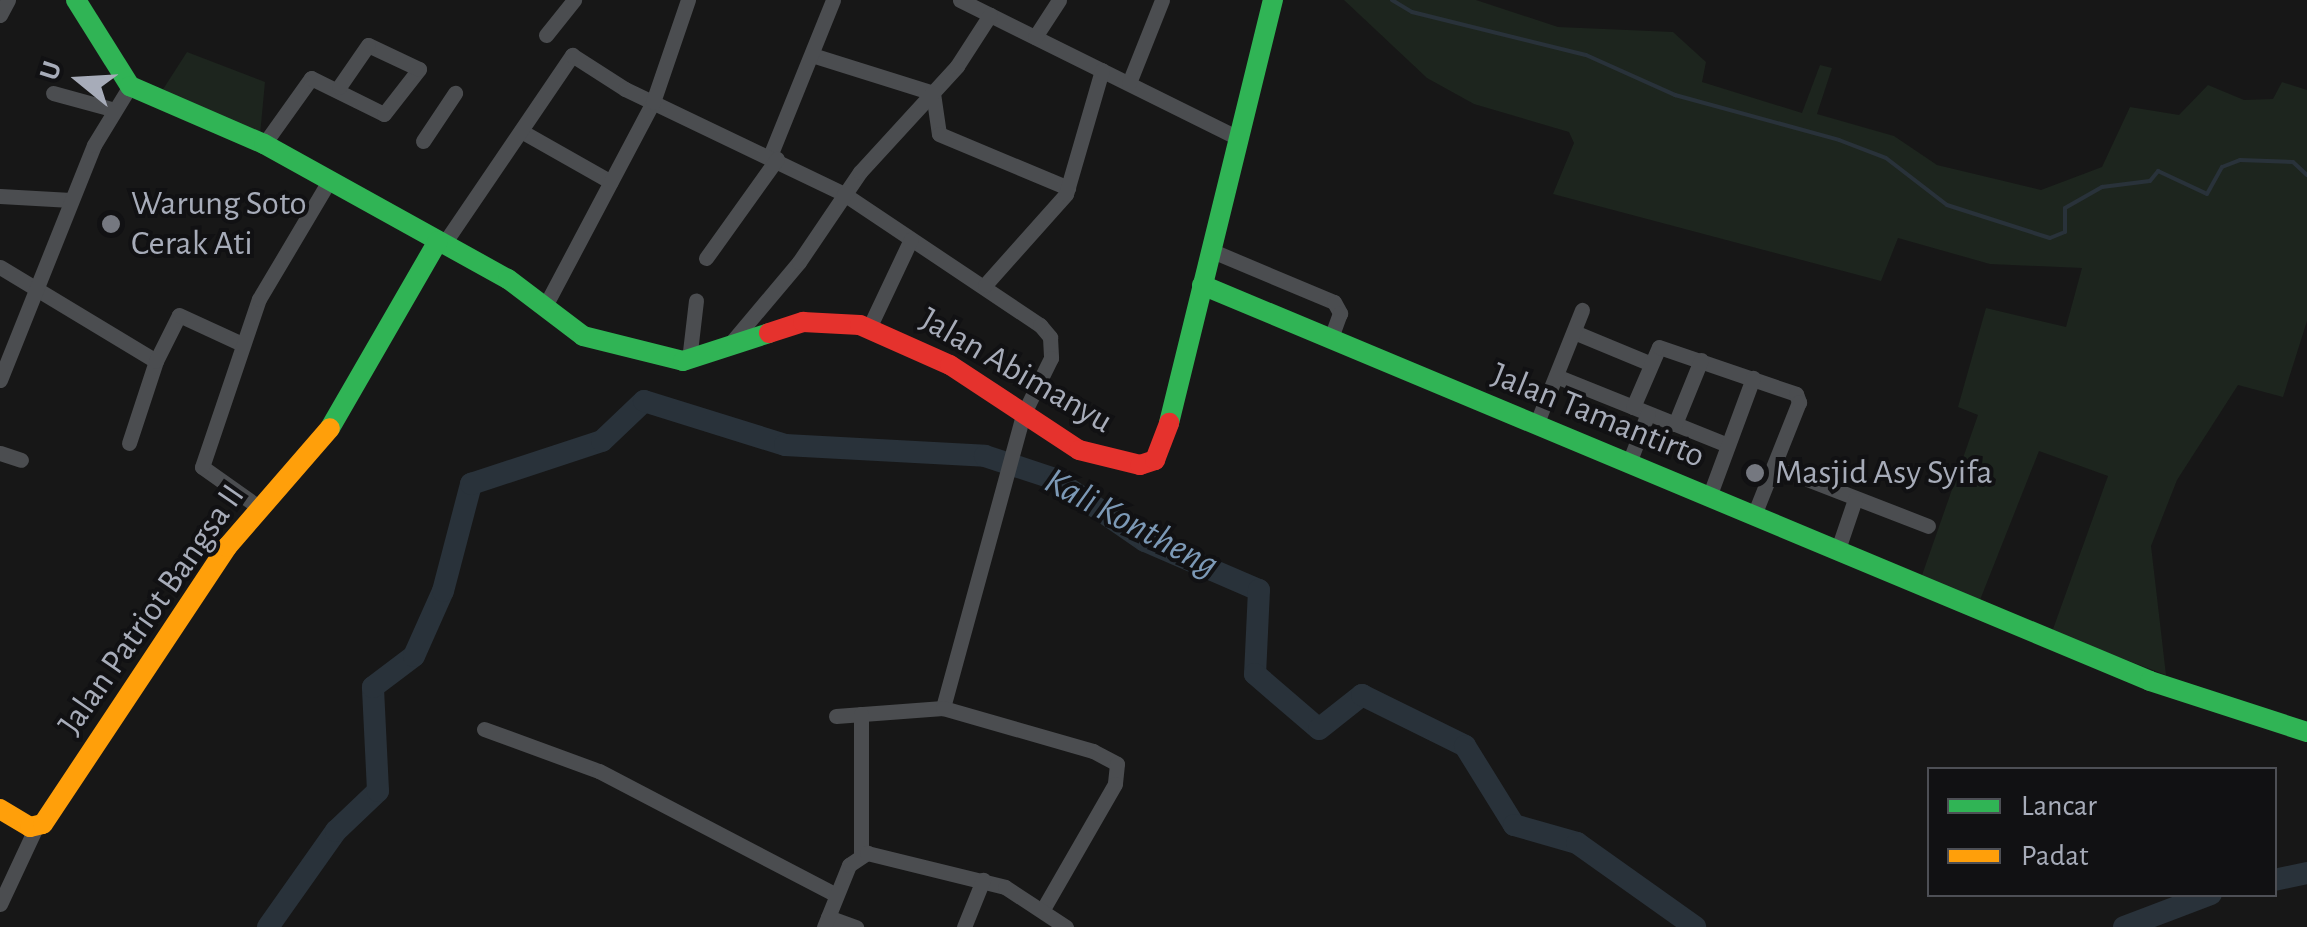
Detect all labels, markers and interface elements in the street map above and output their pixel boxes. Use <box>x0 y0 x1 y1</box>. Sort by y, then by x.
north arrow <box>30 30 130 130</box>
text: U <box>35 58 68 84</box>
place label: Warung Soto Cerak Ati <box>131 183 307 265</box>
marker: Warung Soto Cerak Ati <box>100 213 122 235</box>
street label: Jalan Abimanyu <box>912 299 1120 443</box>
street label: Jalan Tamantirto <box>1485 354 1711 478</box>
place label: Masjid Asy Syifa <box>1775 452 1993 494</box>
water label: Kali Kontheng <box>1036 459 1226 589</box>
marker: Masjid Asy Syifa <box>1744 462 1766 484</box>
street label: Jalan Patriot Bangsa II <box>50 477 254 743</box>
legend <box>1927 767 2277 897</box>
text: Lancar <box>2021 791 2097 821</box>
text: Padat <box>2021 841 2089 871</box>

